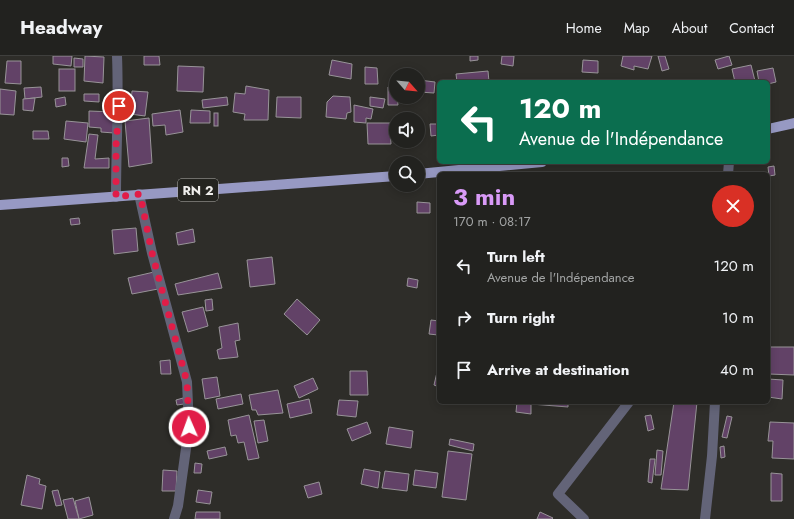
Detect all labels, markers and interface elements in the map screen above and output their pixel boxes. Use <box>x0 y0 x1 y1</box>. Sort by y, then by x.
text: Headway <box>20 14 102 41</box>
text: Home <box>566 18 602 38</box>
text: Map <box>624 18 650 38</box>
text: About <box>672 18 707 38</box>
text: Contact <box>729 18 774 38</box>
north arrow <box>389 68 425 104</box>
map controls <box>389 68 425 192</box>
text: 120 m <box>519 88 602 129</box>
pin <box>102 89 136 123</box>
icon: arrive <box>108 95 130 117</box>
icon: left <box>453 96 505 148</box>
button: sound <box>389 112 425 148</box>
text: Avenue de l'Indépendance <box>519 126 723 152</box>
button: search <box>389 156 425 192</box>
road number: RN 2 <box>178 179 218 201</box>
text: 3 min <box>453 179 515 214</box>
button: close <box>712 185 754 227</box>
text: 170 m · 08:17 <box>453 212 531 231</box>
text: Turn left <box>487 246 545 268</box>
icon: left <box>453 255 475 277</box>
text: 120 m <box>714 255 754 277</box>
text: Avenue de l'Indépendance <box>487 268 635 287</box>
icon: right <box>453 307 475 329</box>
text: Turn right <box>487 307 555 329</box>
text: 10 m <box>722 307 754 329</box>
icon: arrive <box>453 359 475 381</box>
text: Arrive at destination <box>487 359 629 381</box>
text: 40 m <box>720 359 754 381</box>
position arrow <box>168 406 210 448</box>

